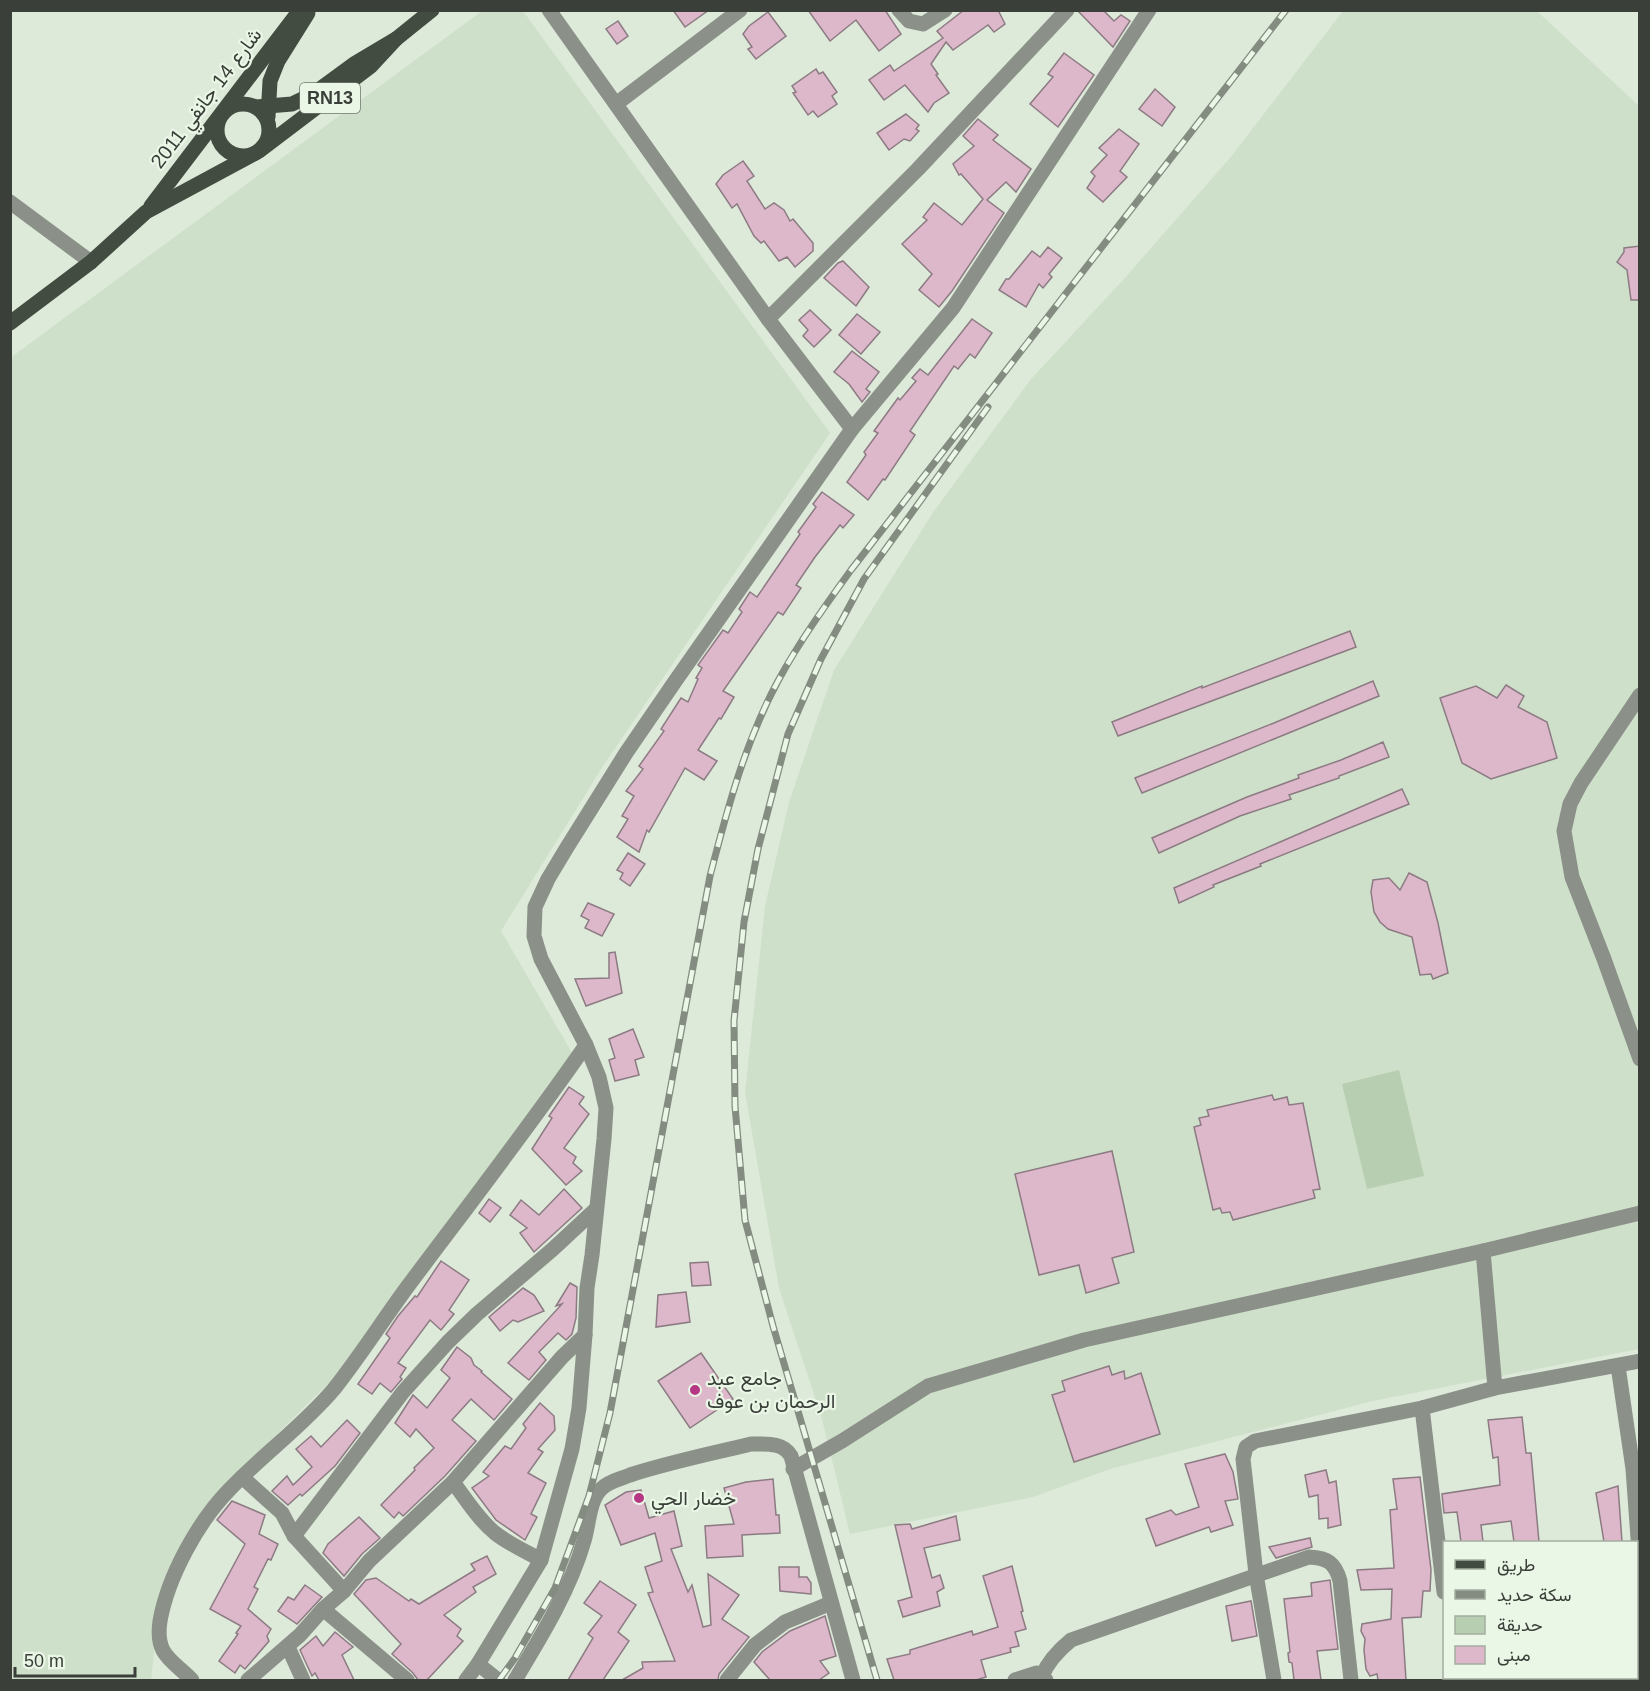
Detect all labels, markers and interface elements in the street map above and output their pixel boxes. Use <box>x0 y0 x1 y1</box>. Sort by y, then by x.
street label: شارع 14 جانفي 2011 <box>146 24 271 176</box>
road number: RN13 <box>300 83 360 113</box>
place label: جامع عبد الرحمان بن عوف <box>707 1367 835 1414</box>
marker: جامع عبد الرحمان بن عوف <box>688 1383 702 1397</box>
place label: خضار الحي <box>651 1487 736 1515</box>
marker: خضار الحي <box>632 1491 646 1505</box>
legend <box>1443 1541 1638 1679</box>
text: طريق <box>1497 1555 1535 1576</box>
text: سكة حديد <box>1497 1585 1572 1605</box>
text: حديقة <box>1497 1615 1543 1635</box>
scale bar <box>15 1640 135 1678</box>
text: مبنى <box>1497 1645 1531 1666</box>
text: 50 m <box>24 1651 64 1671</box>

